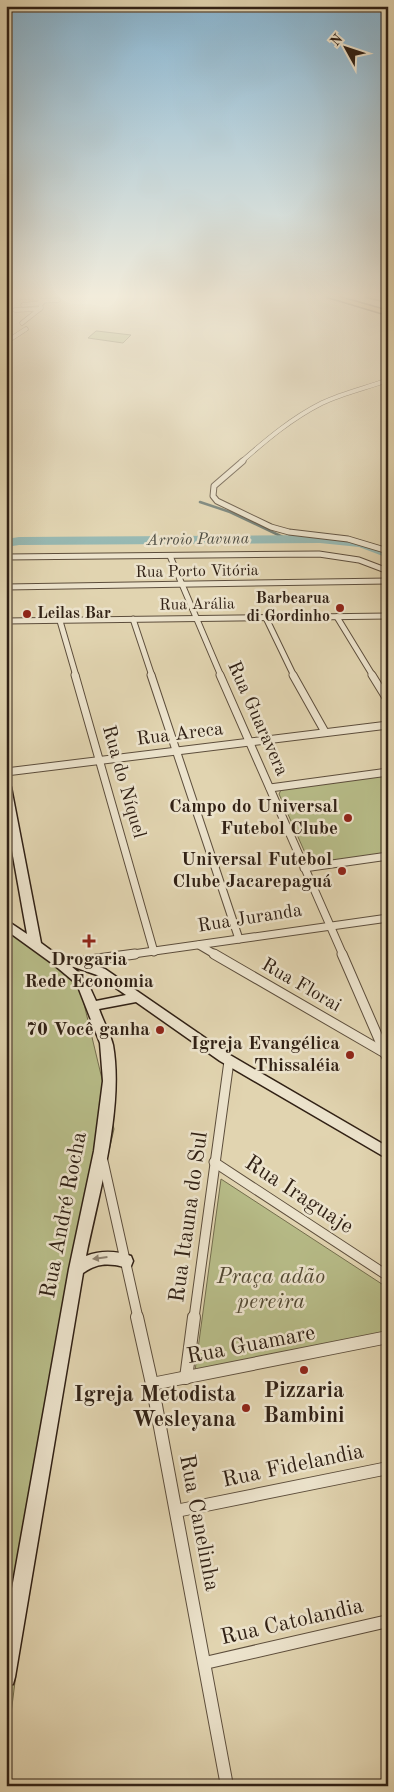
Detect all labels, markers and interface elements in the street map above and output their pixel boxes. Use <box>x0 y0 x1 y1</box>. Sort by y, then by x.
north arrow <box>322 22 372 72</box>
text: N <box>328 31 346 49</box>
water label: Arroio Pavuna <box>146 531 250 549</box>
street label: Rua Porto Vitória <box>135 563 259 581</box>
place label: Barbearua di Gordinho <box>246 591 330 625</box>
street label: Rua Arália <box>159 596 235 614</box>
marker: Barbearua di Gordinho <box>334 602 346 614</box>
place label: Leilas Bar <box>37 606 111 622</box>
marker: Leilas Bar <box>21 608 33 620</box>
street label: Rua Guaravera <box>223 659 291 780</box>
street label: Rua Areca <box>136 720 225 750</box>
street label: Rua do Níquel <box>98 723 148 841</box>
place label: Campo do Universal Futebol Clube <box>169 798 338 839</box>
marker: Campo do Universal Futebol Clube <box>342 812 354 824</box>
place label: Universal Futebol Clube Jacarepaguá <box>173 851 332 892</box>
marker: Universal Futebol Clube Jacarepaguá <box>336 865 348 877</box>
street label: Rua Juranda <box>196 901 304 937</box>
marker: Drogaria Rede Economia <box>83 935 95 947</box>
place label: Drogaria Rede Economia <box>24 951 154 992</box>
street label: Rua Florai <box>258 956 344 1016</box>
place label: 70 Você ganha <box>26 1021 150 1040</box>
marker: 70 Você ganha <box>154 1024 166 1036</box>
place label: Igreja Evangélica Thissaléia <box>191 1035 340 1076</box>
marker: Igreja Evangélica Thissaléia <box>344 1049 356 1061</box>
street label: Rua André Rocha <box>37 1130 91 1300</box>
street label: Rua Itauna do Sul <box>166 1130 212 1304</box>
street label: Rua Iraguaje <box>241 1152 357 1238</box>
one-way arrow <box>91 1254 107 1262</box>
park label: Praça adão pereira <box>216 1266 325 1313</box>
street label: Rua Guamare <box>185 1322 317 1368</box>
marker: Pizzaria Bambini <box>298 1364 310 1376</box>
place label: Pizzaria Bambini <box>263 1380 345 1427</box>
place label: Igreja Metodista Wesleyana <box>74 1384 236 1431</box>
marker: Igreja Metodista Wesleyana <box>240 1402 252 1414</box>
street label: Rua Fidelandia <box>220 1440 366 1492</box>
street label: Rua Canelinha <box>175 1453 223 1593</box>
street label: Rua Catolandia <box>219 1595 366 1649</box>

